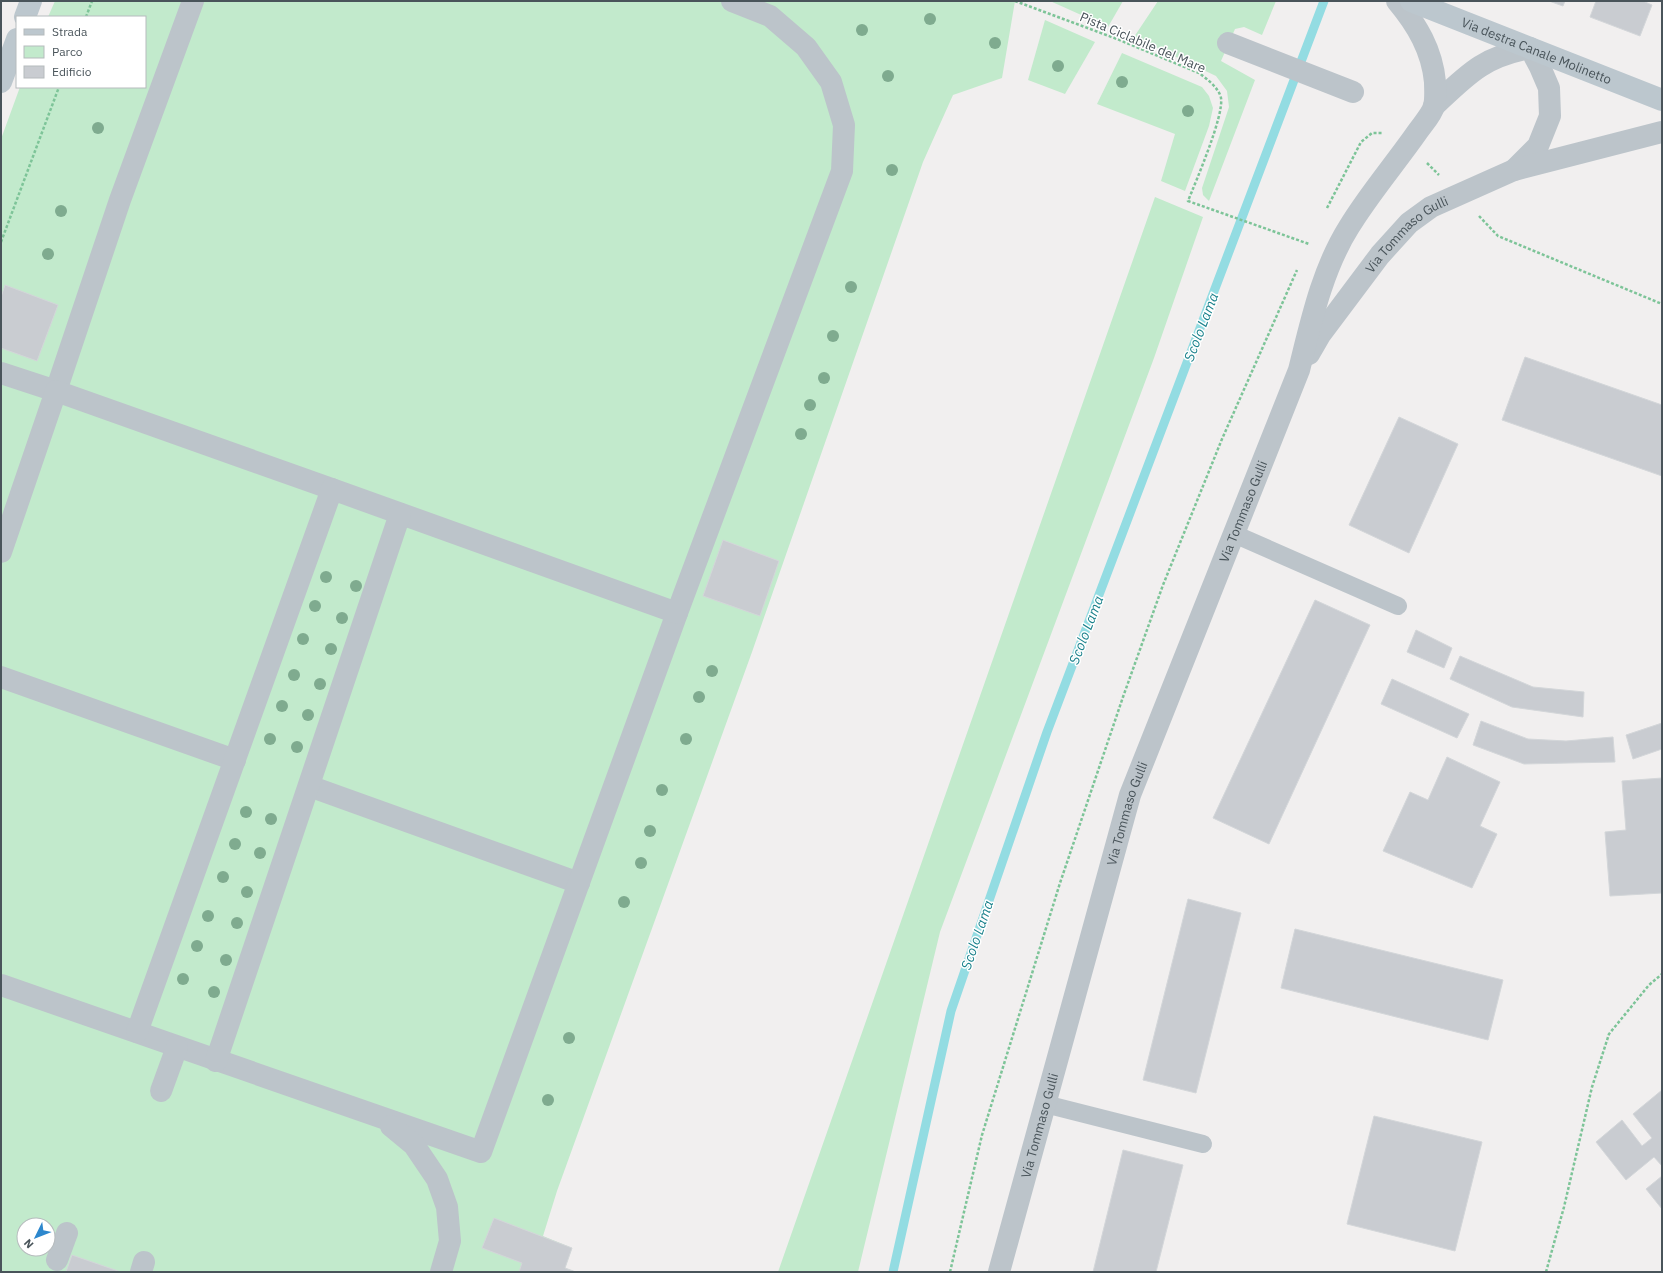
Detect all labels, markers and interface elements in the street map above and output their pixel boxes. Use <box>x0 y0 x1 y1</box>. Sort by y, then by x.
street label: Pista Ciclabile del Mare <box>1077 8 1208 77</box>
street label: Via destra Canale Molinetto <box>1459 14 1614 88</box>
legend <box>16 16 146 88</box>
text: Strada <box>52 24 88 39</box>
text: Parco <box>52 44 83 59</box>
text: Edificio <box>52 64 92 79</box>
street label: Via Tommaso Gulli <box>1362 192 1451 276</box>
water label: Scolo Lama <box>1180 290 1222 364</box>
street label: Via Tommaso Gulli <box>1215 458 1271 565</box>
water label: Scolo Lama <box>1065 593 1107 667</box>
street label: Via Tommaso Gulli <box>1103 759 1151 868</box>
water label: Scolo Lama <box>957 898 997 972</box>
street label: Via Tommaso Gulli <box>1017 1071 1062 1180</box>
north arrow <box>16 1217 56 1257</box>
text: N <box>21 1236 37 1252</box>

